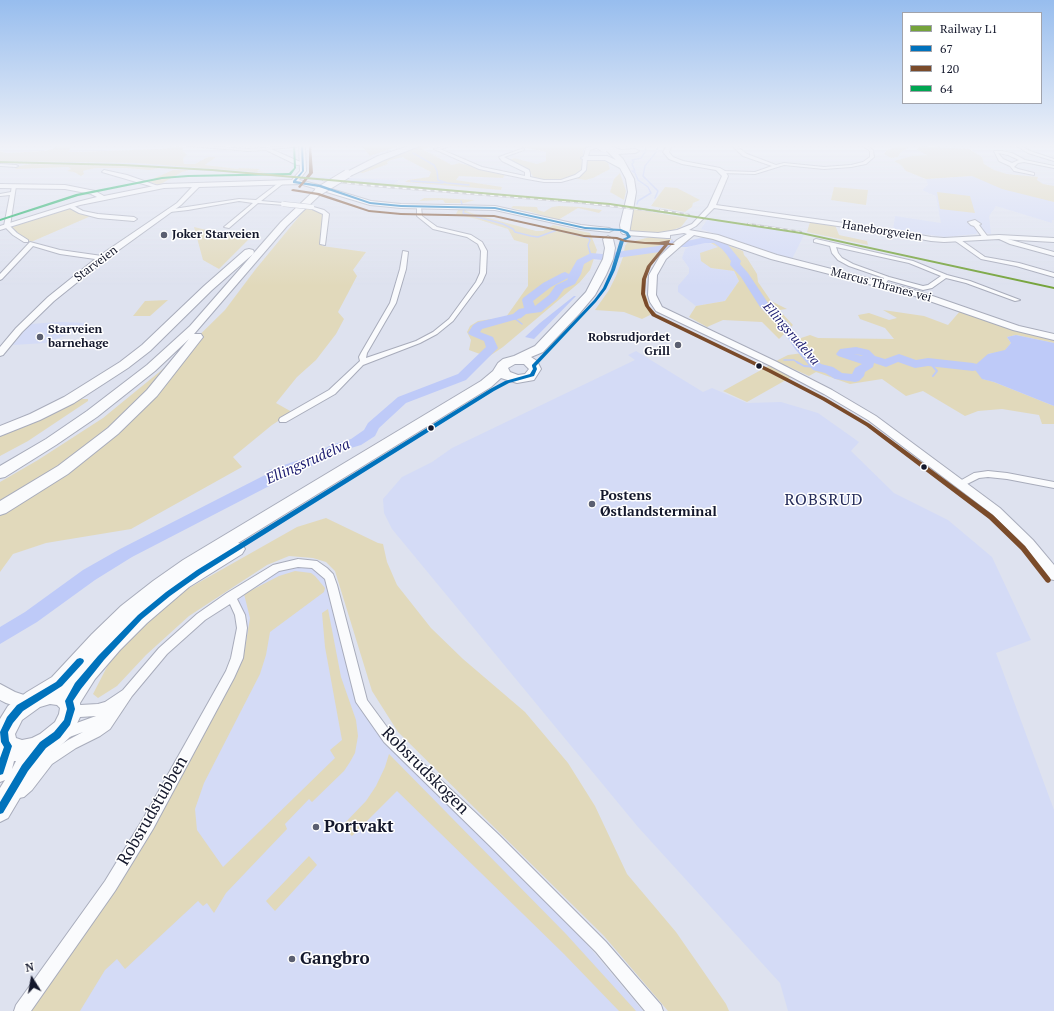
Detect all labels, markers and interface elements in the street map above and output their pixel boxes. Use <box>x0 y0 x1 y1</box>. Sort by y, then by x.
legend <box>902 12 1042 104</box>
text: Railway L1 <box>940 21 998 36</box>
text: 67 <box>940 41 953 56</box>
text: 120 <box>940 61 959 76</box>
text: 64 <box>940 81 953 96</box>
street label: Haneborgveien <box>841 218 923 244</box>
place label: Joker Starveien <box>172 228 260 242</box>
marker: Joker Starveien <box>159 230 169 240</box>
street label: Starveien <box>72 243 120 285</box>
street label: Marcus Thranes vei <box>829 265 933 305</box>
water label: Ellingsrudelva <box>759 299 823 369</box>
place label: Starveien barnehage <box>48 323 109 351</box>
place label: Robsrudjordet Grill <box>588 331 670 359</box>
marker: Starveien barnehage <box>35 332 45 342</box>
marker: Robsrudjordet Grill <box>673 340 683 350</box>
unlabelled marker <box>754 361 764 371</box>
unlabelled marker <box>426 423 436 433</box>
water label: Ellingsrudelva <box>263 435 353 489</box>
unlabelled marker <box>919 462 929 472</box>
place label: Postens Østlandsterminal <box>600 488 717 520</box>
district label: ROBSRUD <box>784 490 864 510</box>
marker: Postens Østlandsterminal <box>587 499 597 509</box>
street label: Robsrudskogen <box>377 723 473 819</box>
street label: Robsrudstubben <box>113 753 193 869</box>
place label: Portvakt <box>324 817 394 837</box>
marker: Portvakt <box>311 822 321 832</box>
place label: Gangbro <box>300 949 369 969</box>
marker: Gangbro <box>287 954 297 964</box>
north arrow <box>12 959 52 999</box>
text: N <box>24 960 35 975</box>

